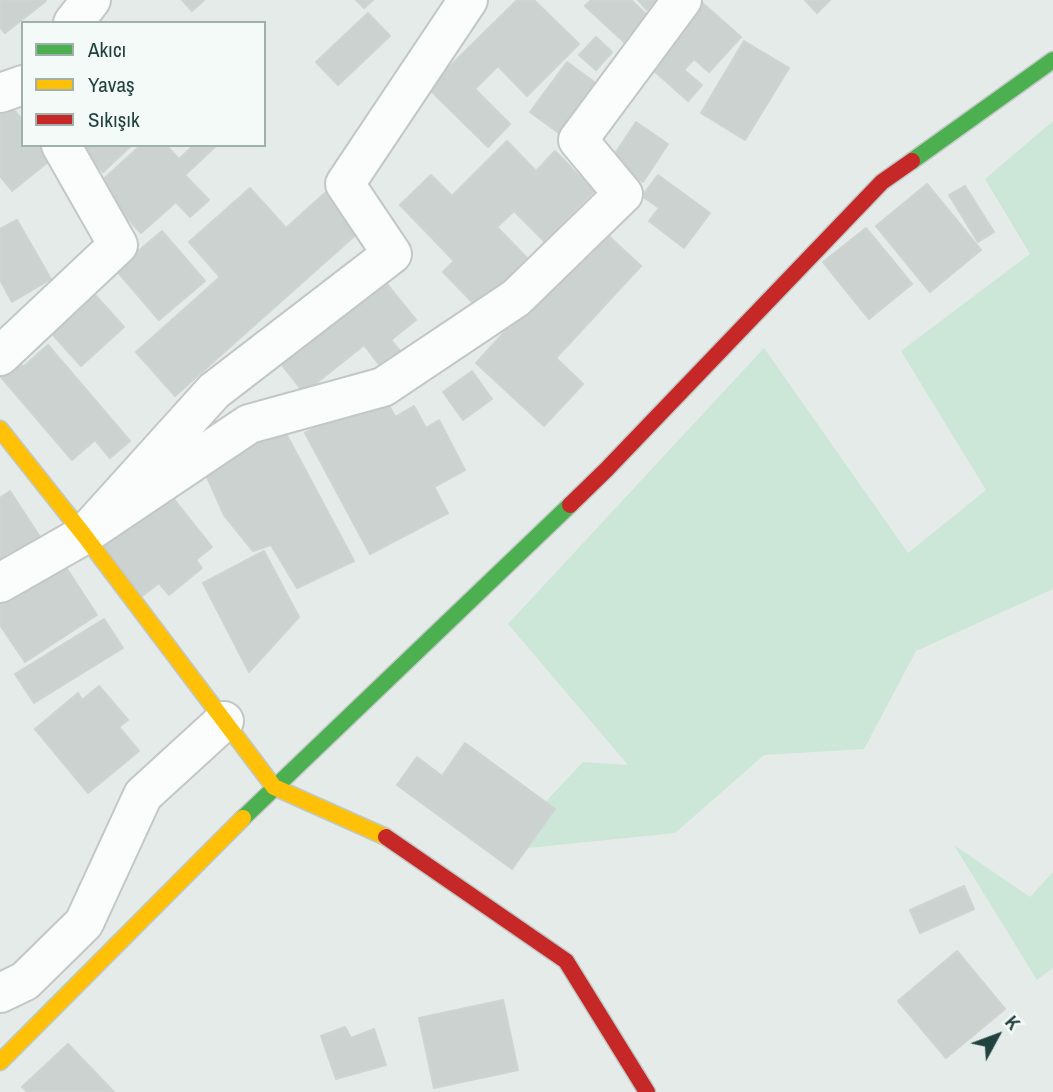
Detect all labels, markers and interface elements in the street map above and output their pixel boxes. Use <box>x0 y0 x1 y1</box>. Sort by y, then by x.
legend <box>21 21 266 147</box>
text: Akıcı <box>88 35 126 64</box>
text: Yavaş <box>88 70 135 99</box>
text: Sıkışık <box>88 105 140 134</box>
north arrow <box>962 1001 1032 1071</box>
text: K <box>999 1009 1026 1035</box>

